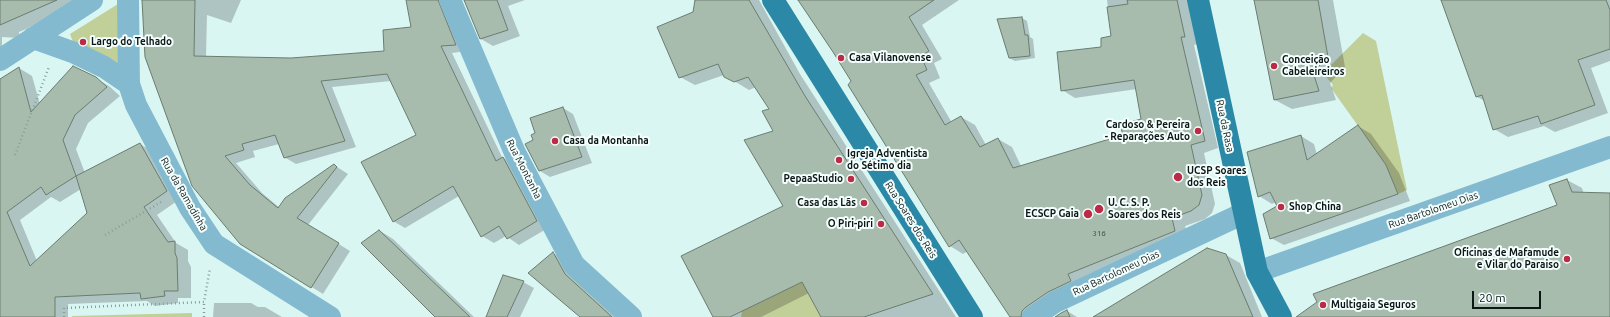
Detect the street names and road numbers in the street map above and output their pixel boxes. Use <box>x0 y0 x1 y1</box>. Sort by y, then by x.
street label: Rua da Rasa <box>1214 99 1236 153</box>
street label: Rua Montanha <box>504 137 544 201</box>
street label: Rua da Ramadinha <box>158 155 210 233</box>
street label: Rua Soares dos Reis <box>882 179 940 261</box>
street label: Rua Bartolomeu Dias <box>1387 189 1479 231</box>
street label: Rua Bartolomeu Dias <box>1071 248 1161 298</box>

